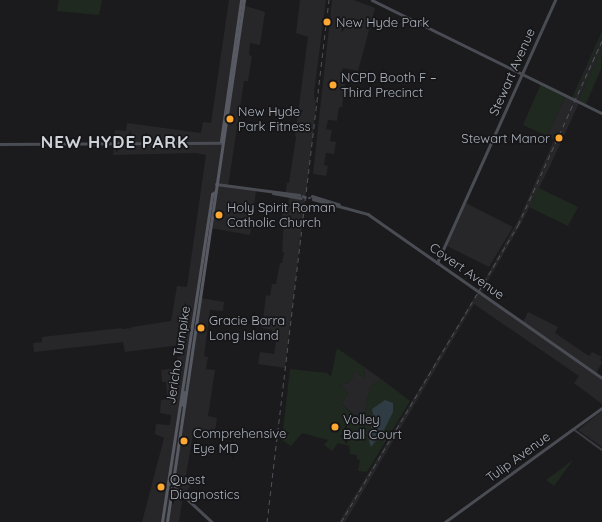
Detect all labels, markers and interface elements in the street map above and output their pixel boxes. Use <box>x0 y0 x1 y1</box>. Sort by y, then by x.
place label: New Hyde Park <box>336 14 429 30</box>
marker: New Hyde Park <box>321 16 333 28</box>
street label: Stewart Avenue <box>486 26 538 118</box>
place label: NCPD Booth F – Third Precinct <box>341 70 437 101</box>
marker: NCPD Booth F – Third Precinct <box>328 80 338 90</box>
place label: New Hyde Park Fitness <box>238 104 311 135</box>
marker: New Hyde Park Fitness <box>225 114 235 124</box>
place label: Stewart Manor <box>461 130 550 146</box>
district label: NEW HYDE PARK <box>41 132 189 152</box>
marker: Stewart Manor <box>553 132 565 144</box>
place label: Holy Spirit Roman Catholic Church <box>227 200 335 231</box>
marker: Holy Spirit Roman Catholic Church <box>214 210 224 220</box>
street label: Covert Avenue <box>427 239 507 303</box>
street label: Jericho Turnpike <box>163 305 193 405</box>
place label: Gracie Barra Long Island <box>209 313 285 344</box>
marker: Gracie Barra Long Island <box>196 323 206 333</box>
place label: Volley Ball Court <box>343 412 402 443</box>
marker: Volley Ball Court <box>330 422 340 432</box>
place label: Comprehensive Eye MD <box>193 426 286 457</box>
street label: Tulip Avenue <box>483 429 553 485</box>
marker: Comprehensive Eye MD <box>178 435 190 447</box>
place label: Quest Diagnostics <box>170 472 240 503</box>
marker: Quest Diagnostics <box>155 481 167 493</box>

